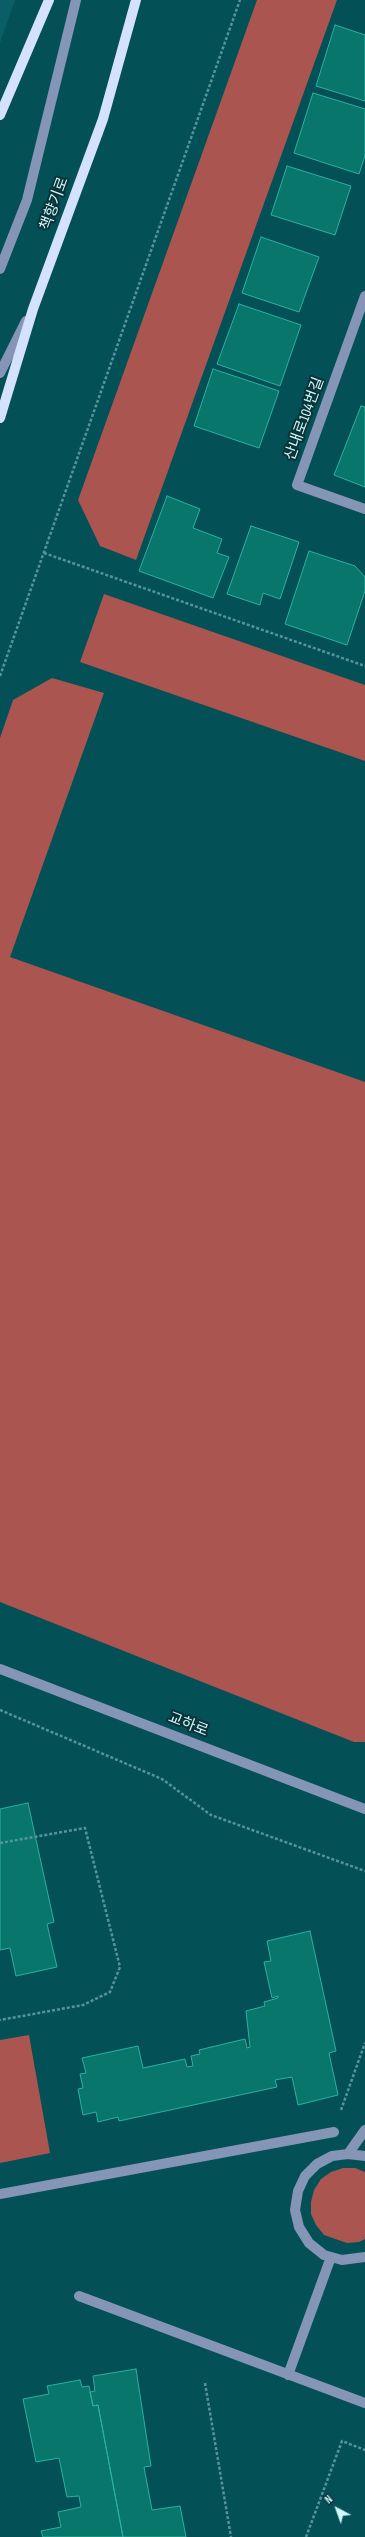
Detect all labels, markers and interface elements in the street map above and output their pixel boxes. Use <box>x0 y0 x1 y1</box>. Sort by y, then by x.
street label: 책향기로 <box>37 175 73 233</box>
street label: 산내로104번길 <box>282 375 328 463</box>
street label: 교하로 <box>165 1709 211 1741</box>
north arrow <box>317 2489 357 2529</box>
text: N <box>322 2493 335 2506</box>

